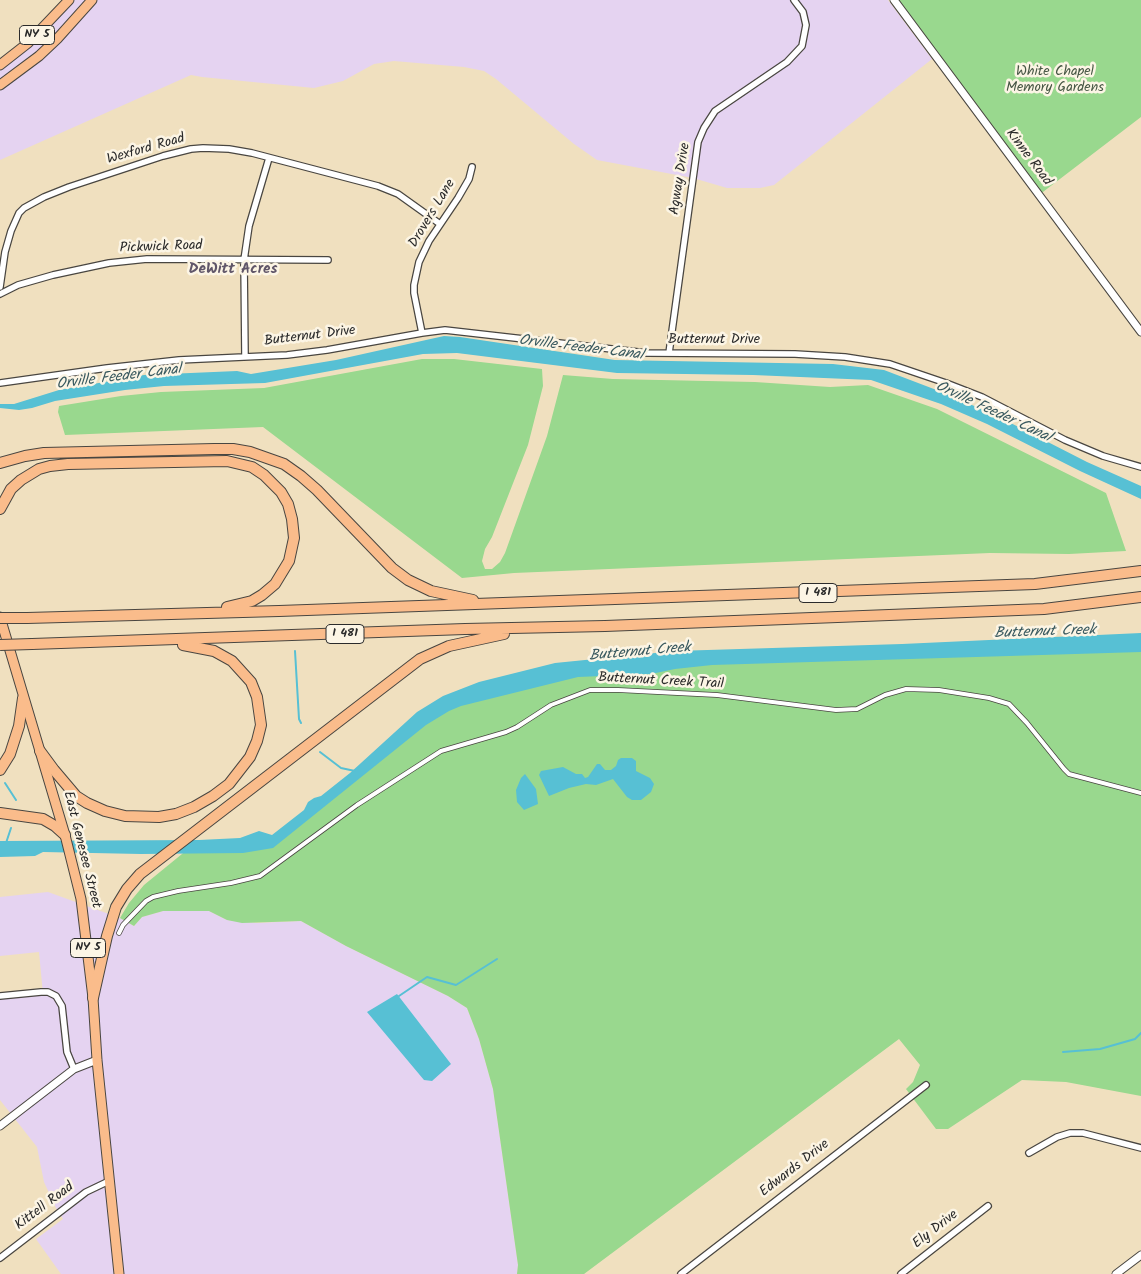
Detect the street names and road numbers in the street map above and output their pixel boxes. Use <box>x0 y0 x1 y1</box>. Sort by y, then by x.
road number: NY 5 <box>20 26 54 44</box>
street label: Kinne Road <box>1001 126 1055 190</box>
street label: Wexford Road <box>105 131 187 169</box>
street label: Agway Drive <box>667 142 695 216</box>
street label: Drovers Lane <box>406 177 460 251</box>
street label: Pickwick Road <box>119 238 203 258</box>
street label: Butternut Drive <box>263 323 357 351</box>
street label: Butternut Drive <box>668 333 760 349</box>
road number: I 481 <box>799 584 837 602</box>
road number: I 481 <box>326 624 364 644</box>
street label: Butternut Creek Trail <box>598 670 724 694</box>
street label: East Genesee Street <box>58 790 104 910</box>
road number: NY 5 <box>70 938 106 958</box>
street label: Edwards Drive <box>757 1137 833 1201</box>
street label: Kittell Road <box>12 1179 78 1235</box>
street label: Ely Drive <box>910 1207 962 1253</box>

